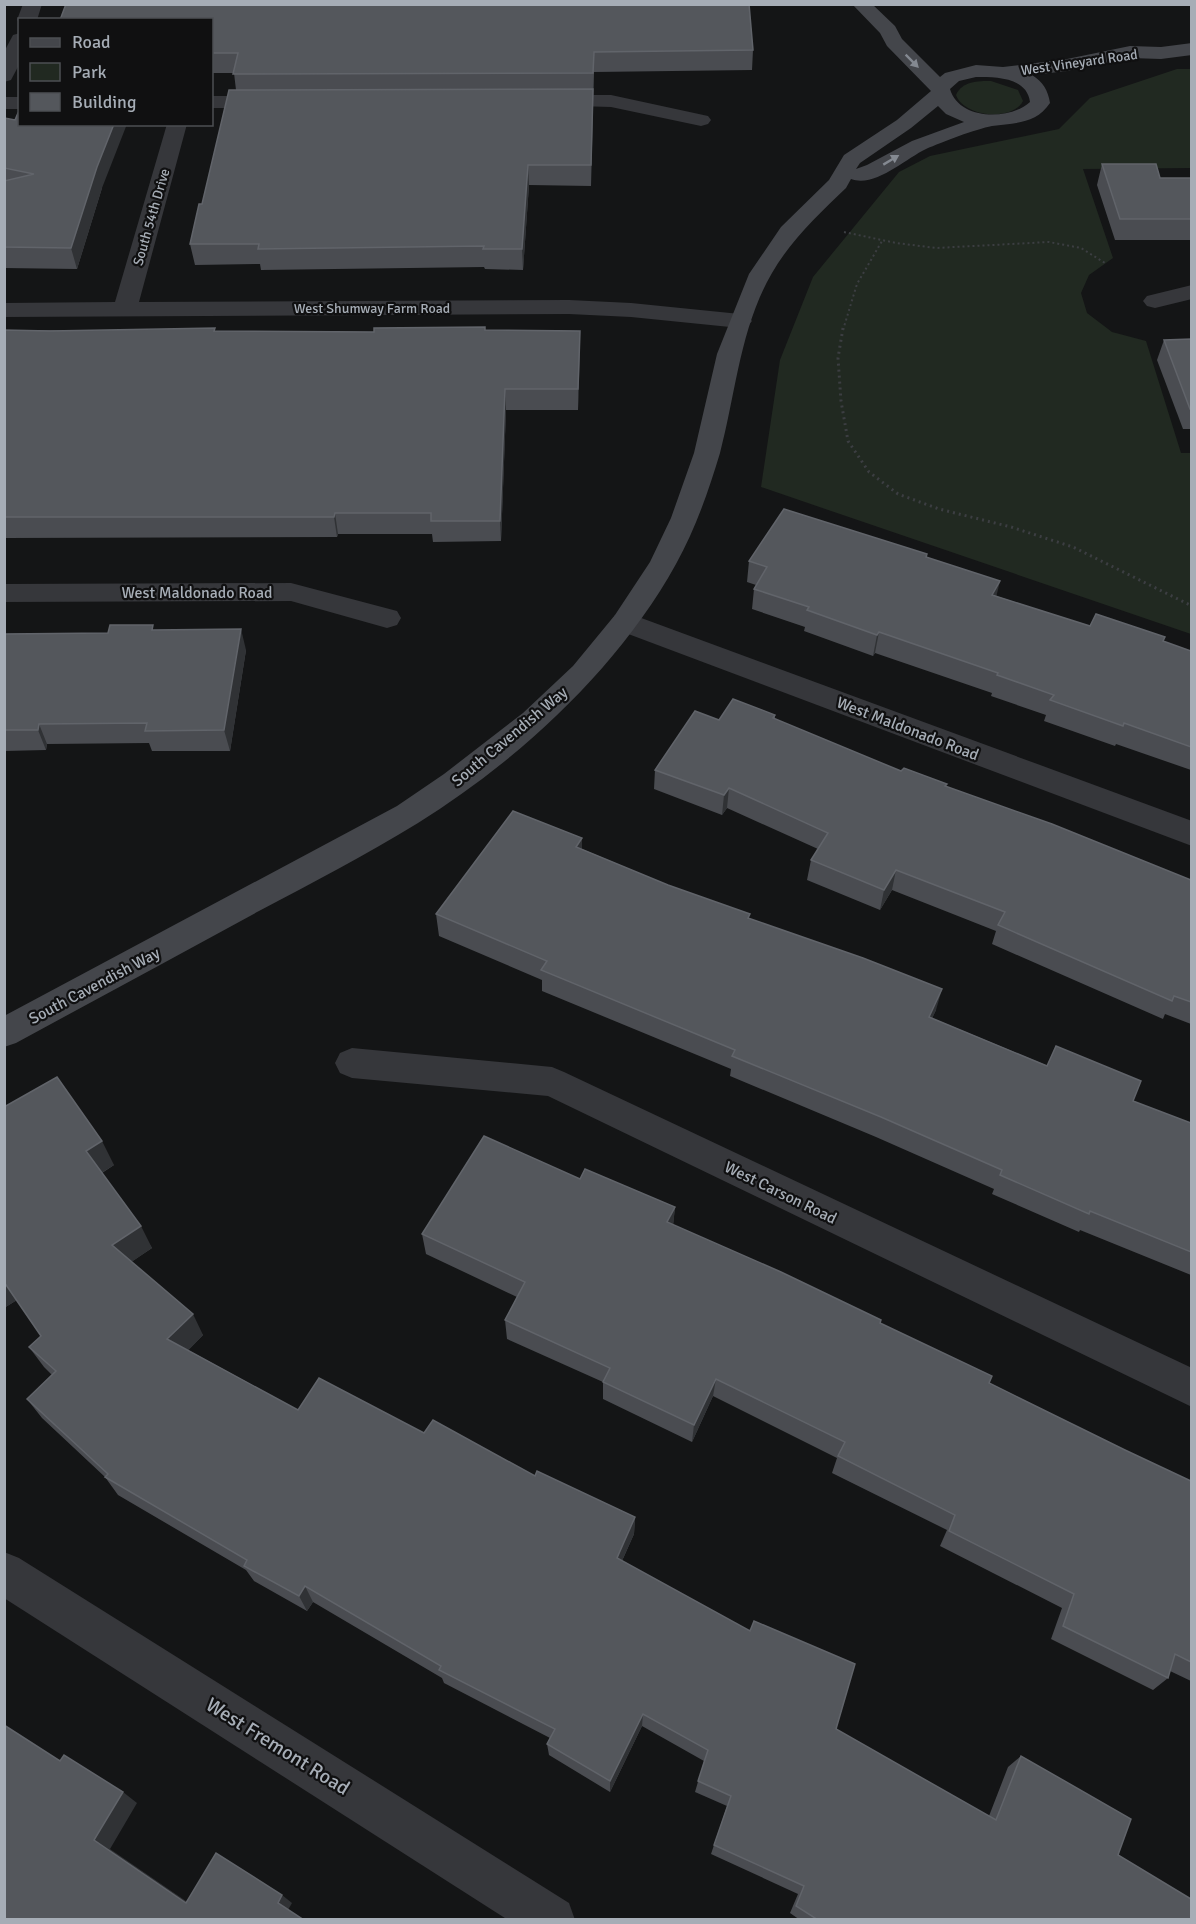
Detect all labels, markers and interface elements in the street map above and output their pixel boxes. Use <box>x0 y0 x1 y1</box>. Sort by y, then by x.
legend <box>18 18 213 126</box>
text: Road <box>72 31 111 53</box>
street label: West Vineyard Road <box>1020 46 1139 79</box>
one-way arrow <box>904 53 918 67</box>
text: Park <box>72 61 107 83</box>
text: Building <box>72 91 136 113</box>
one-way arrow <box>883 155 900 165</box>
street label: South 54th Drive <box>129 167 173 268</box>
street label: West Shumway Farm Road <box>294 300 450 317</box>
street label: West Maldonado Road <box>122 583 272 603</box>
street label: South Cavendish Way <box>448 682 572 791</box>
street label: West Maldonado Road <box>834 693 982 765</box>
street label: South Cavendish Way <box>26 943 164 1029</box>
street label: West Carson Road <box>721 1157 840 1229</box>
street label: West Fremont Road <box>201 1692 354 1801</box>

